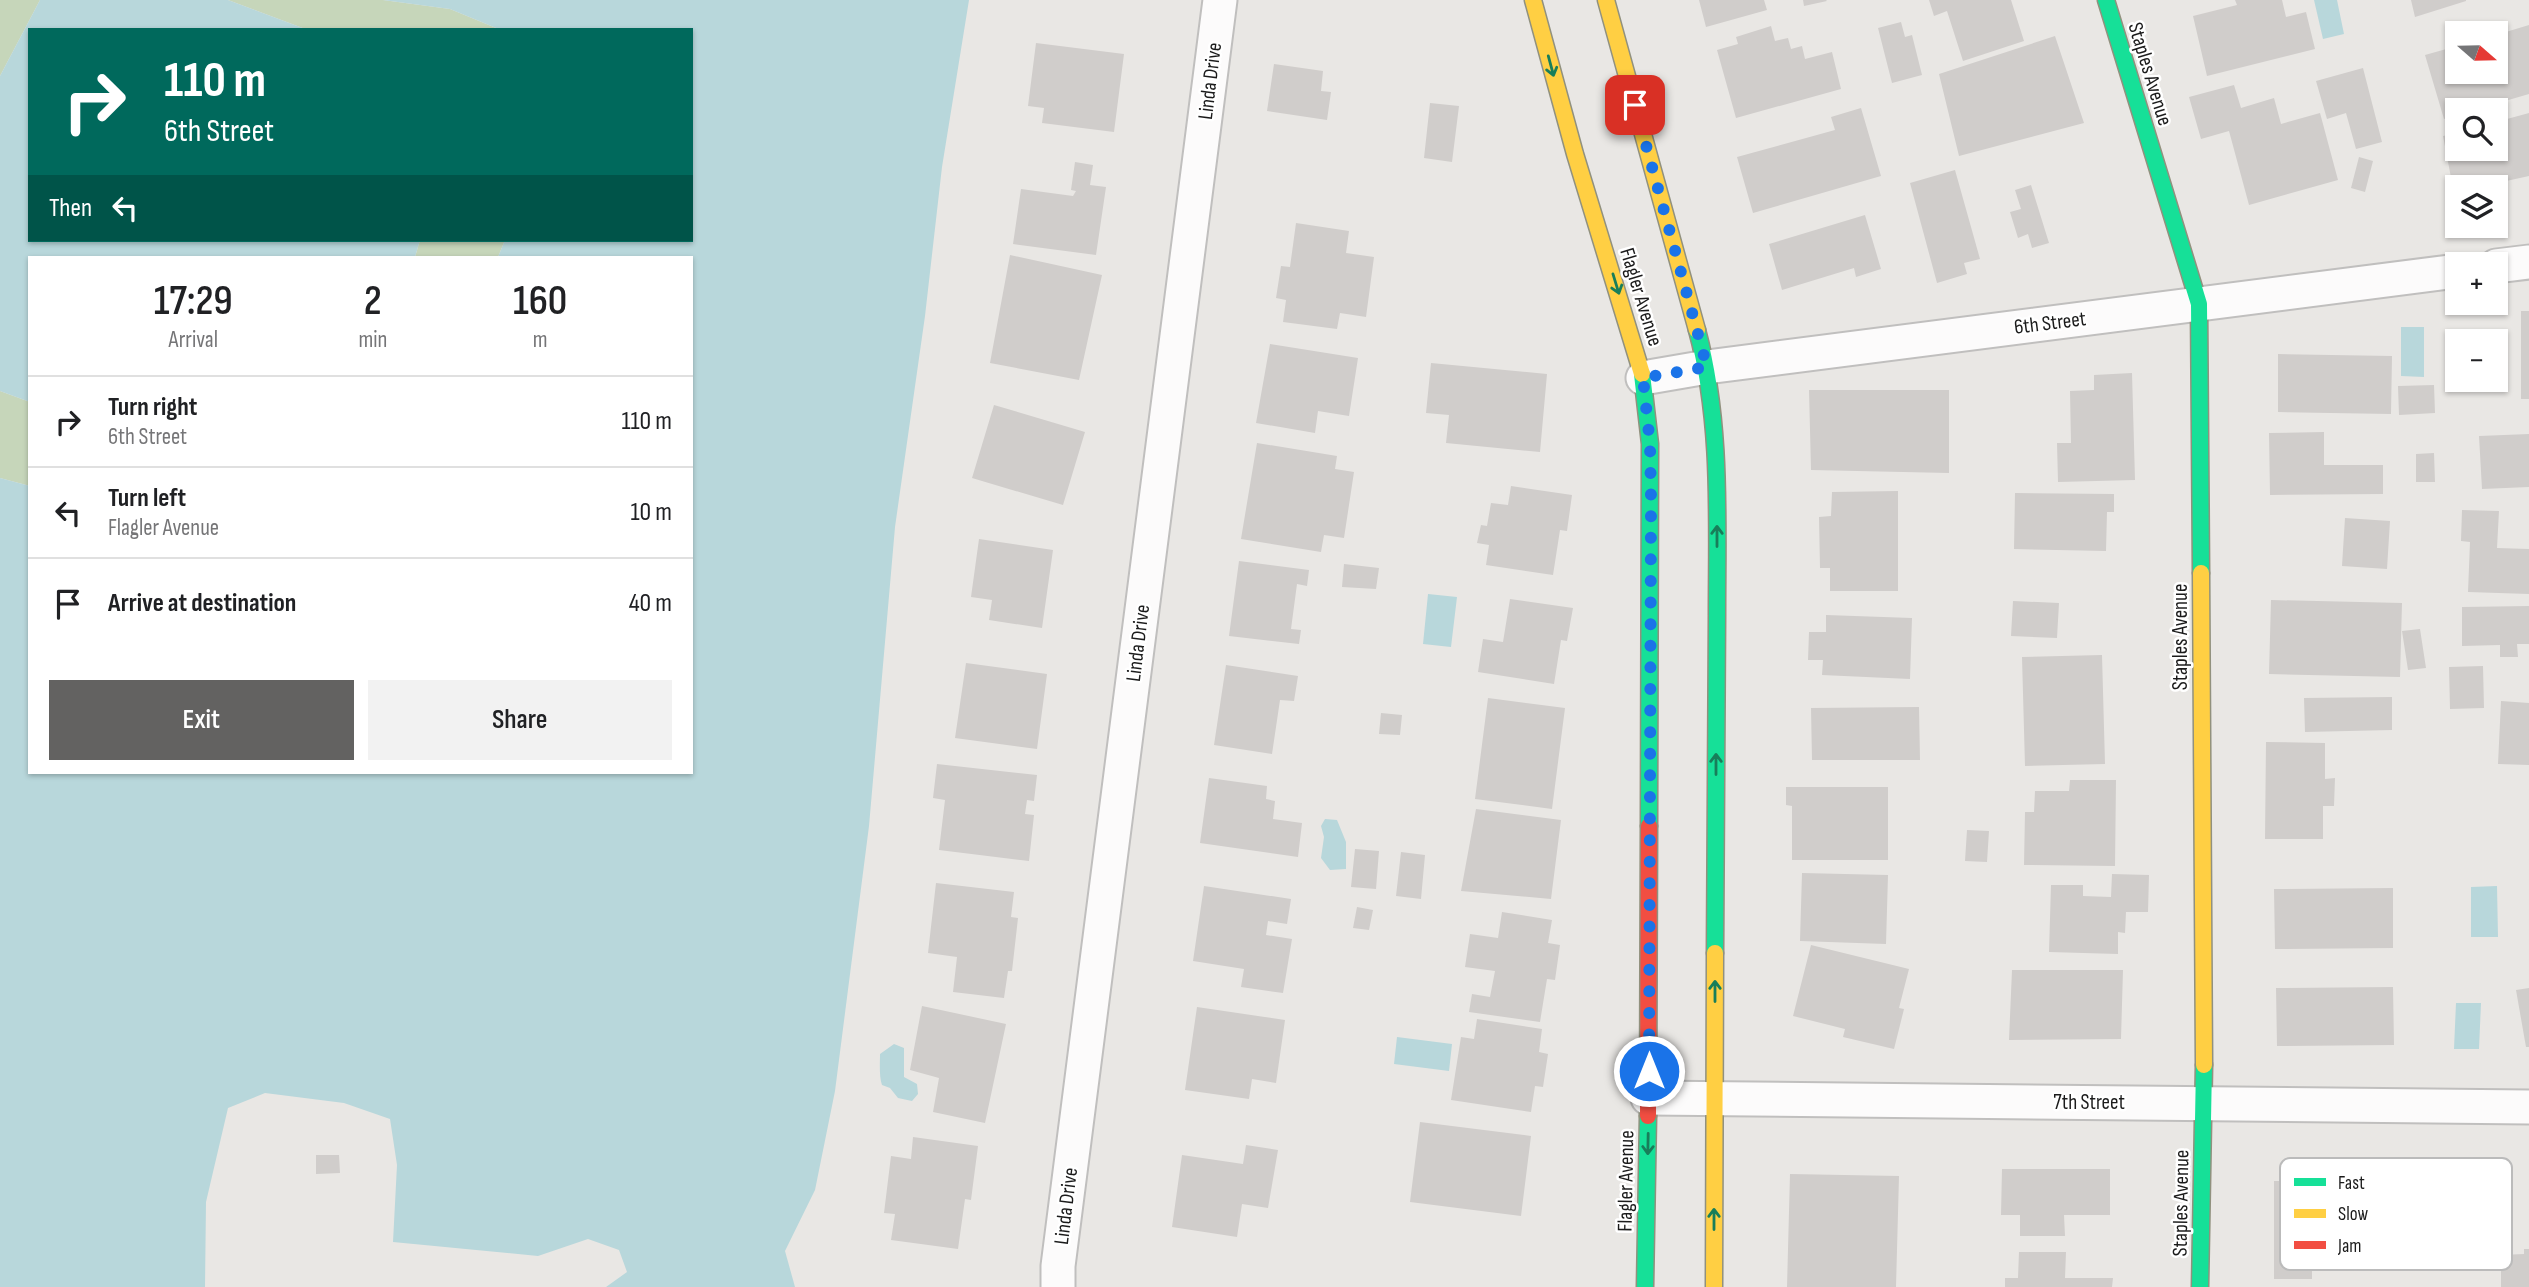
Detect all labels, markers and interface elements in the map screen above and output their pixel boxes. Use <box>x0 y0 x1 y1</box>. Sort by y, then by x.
street label: Staples Avenue <box>2122 19 2178 129</box>
north arrow <box>2445 21 2508 84</box>
map controls <box>2445 21 2508 392</box>
street label: Linda Drive <box>1193 41 1227 121</box>
text: 110 m <box>164 52 266 111</box>
one-way arrow <box>1545 54 1558 77</box>
icon: right <box>49 56 140 147</box>
pin <box>1605 75 1665 135</box>
icon: arrive <box>1616 86 1654 124</box>
button: search <box>2445 98 2508 161</box>
text: 6th Street <box>164 112 274 151</box>
button: layers <box>2445 175 2508 238</box>
icon: left <box>106 189 144 227</box>
text: Then <box>49 193 92 224</box>
street label: Flagler Avenue <box>1614 245 1668 349</box>
button: + <box>2445 252 2508 315</box>
one-way arrow <box>1610 273 1623 295</box>
text: 17:29 <box>154 276 233 327</box>
text: 2 <box>364 276 382 327</box>
text: 160 <box>513 276 567 327</box>
street label: 6th Street <box>2013 306 2087 340</box>
text: Arrival <box>168 326 218 354</box>
text: min <box>358 326 387 354</box>
text: m <box>533 326 548 354</box>
button: − <box>2445 329 2508 392</box>
text: Turn right <box>108 392 197 423</box>
icon: right <box>49 403 87 441</box>
text: 110 m <box>621 406 672 437</box>
text: 6th Street <box>108 423 187 451</box>
text: Turn left <box>108 483 186 514</box>
icon: left <box>49 494 87 532</box>
text: 10 m <box>630 497 672 528</box>
text: Flagler Avenue <box>108 514 219 542</box>
one-way arrow <box>1710 525 1724 548</box>
street label: Staples Avenue <box>2168 584 2193 690</box>
icon: arrive <box>49 585 87 623</box>
text: Arrive at destination <box>108 588 296 619</box>
text: 40 m <box>629 588 672 619</box>
street label: Linda Drive <box>1121 603 1155 683</box>
button: Exit <box>49 680 354 760</box>
button: Share <box>368 680 672 760</box>
one-way arrow <box>1709 753 1723 776</box>
one-way arrow <box>1708 980 1722 1003</box>
position arrow <box>1612 1034 1686 1108</box>
street label: 7th Street <box>2053 1090 2125 1115</box>
street label: Flagler Avenue <box>1613 1130 1639 1232</box>
one-way arrow <box>1641 1132 1654 1155</box>
street label: Staples Avenue <box>2168 1149 2194 1257</box>
legend <box>2280 1158 2512 1270</box>
street label: Linda Drive <box>1049 1166 1083 1246</box>
text: Fast <box>2338 1172 2365 1195</box>
text: Slow <box>2338 1203 2368 1226</box>
one-way arrow <box>1707 1208 1721 1231</box>
text: Jam <box>2337 1235 2361 1258</box>

